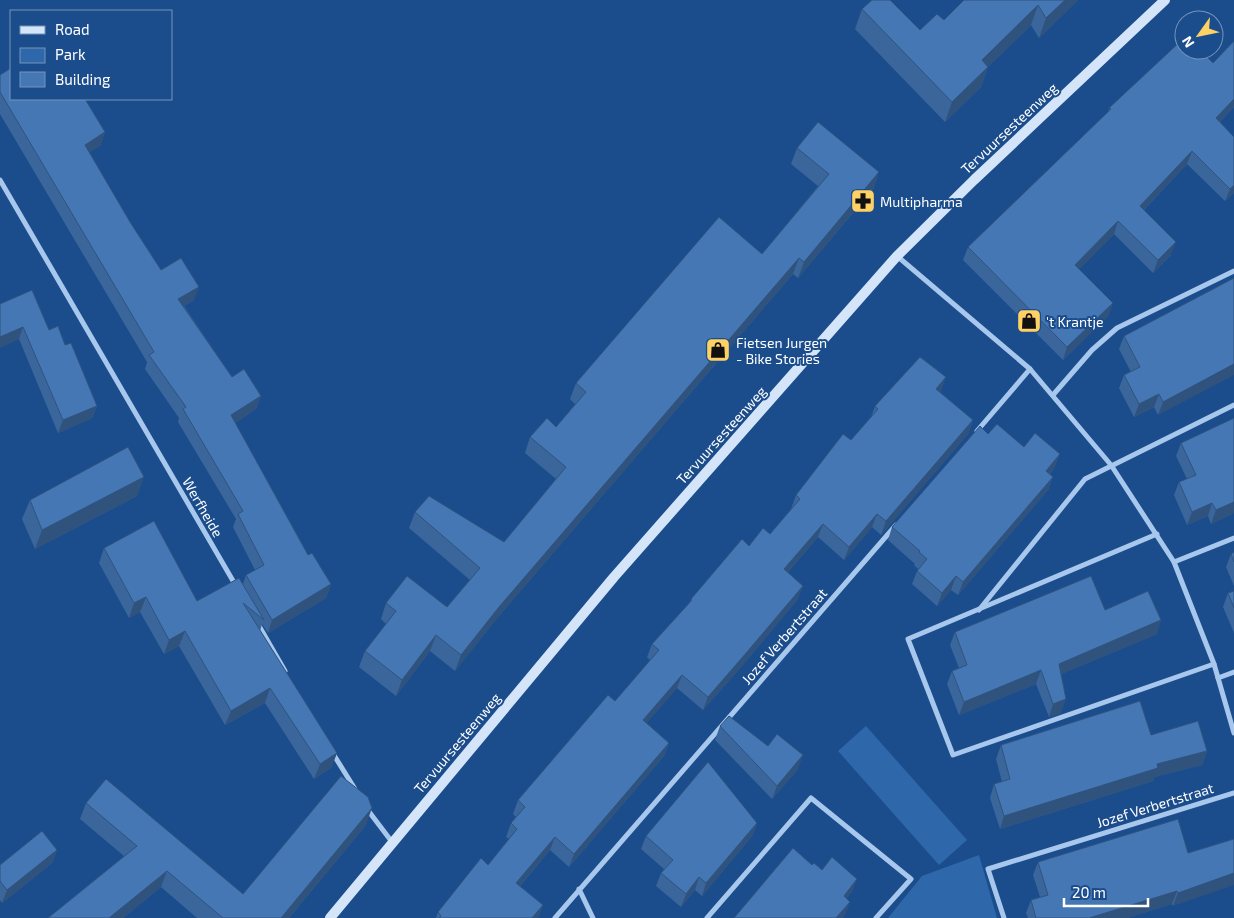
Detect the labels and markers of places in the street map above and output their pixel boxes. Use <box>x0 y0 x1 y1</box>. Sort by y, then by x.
pharmacy icon: Multipharma <box>850 188 876 214</box>
place label: Multipharma <box>880 193 963 210</box>
shop icon: 't Krantje <box>1016 308 1042 334</box>
place label: 't Krantje <box>1046 313 1103 330</box>
place label: Fietsen Jurgen - Bike Stories <box>736 334 827 367</box>
shop icon: Fietsen Jurgen - Bike Stories <box>705 337 731 363</box>

